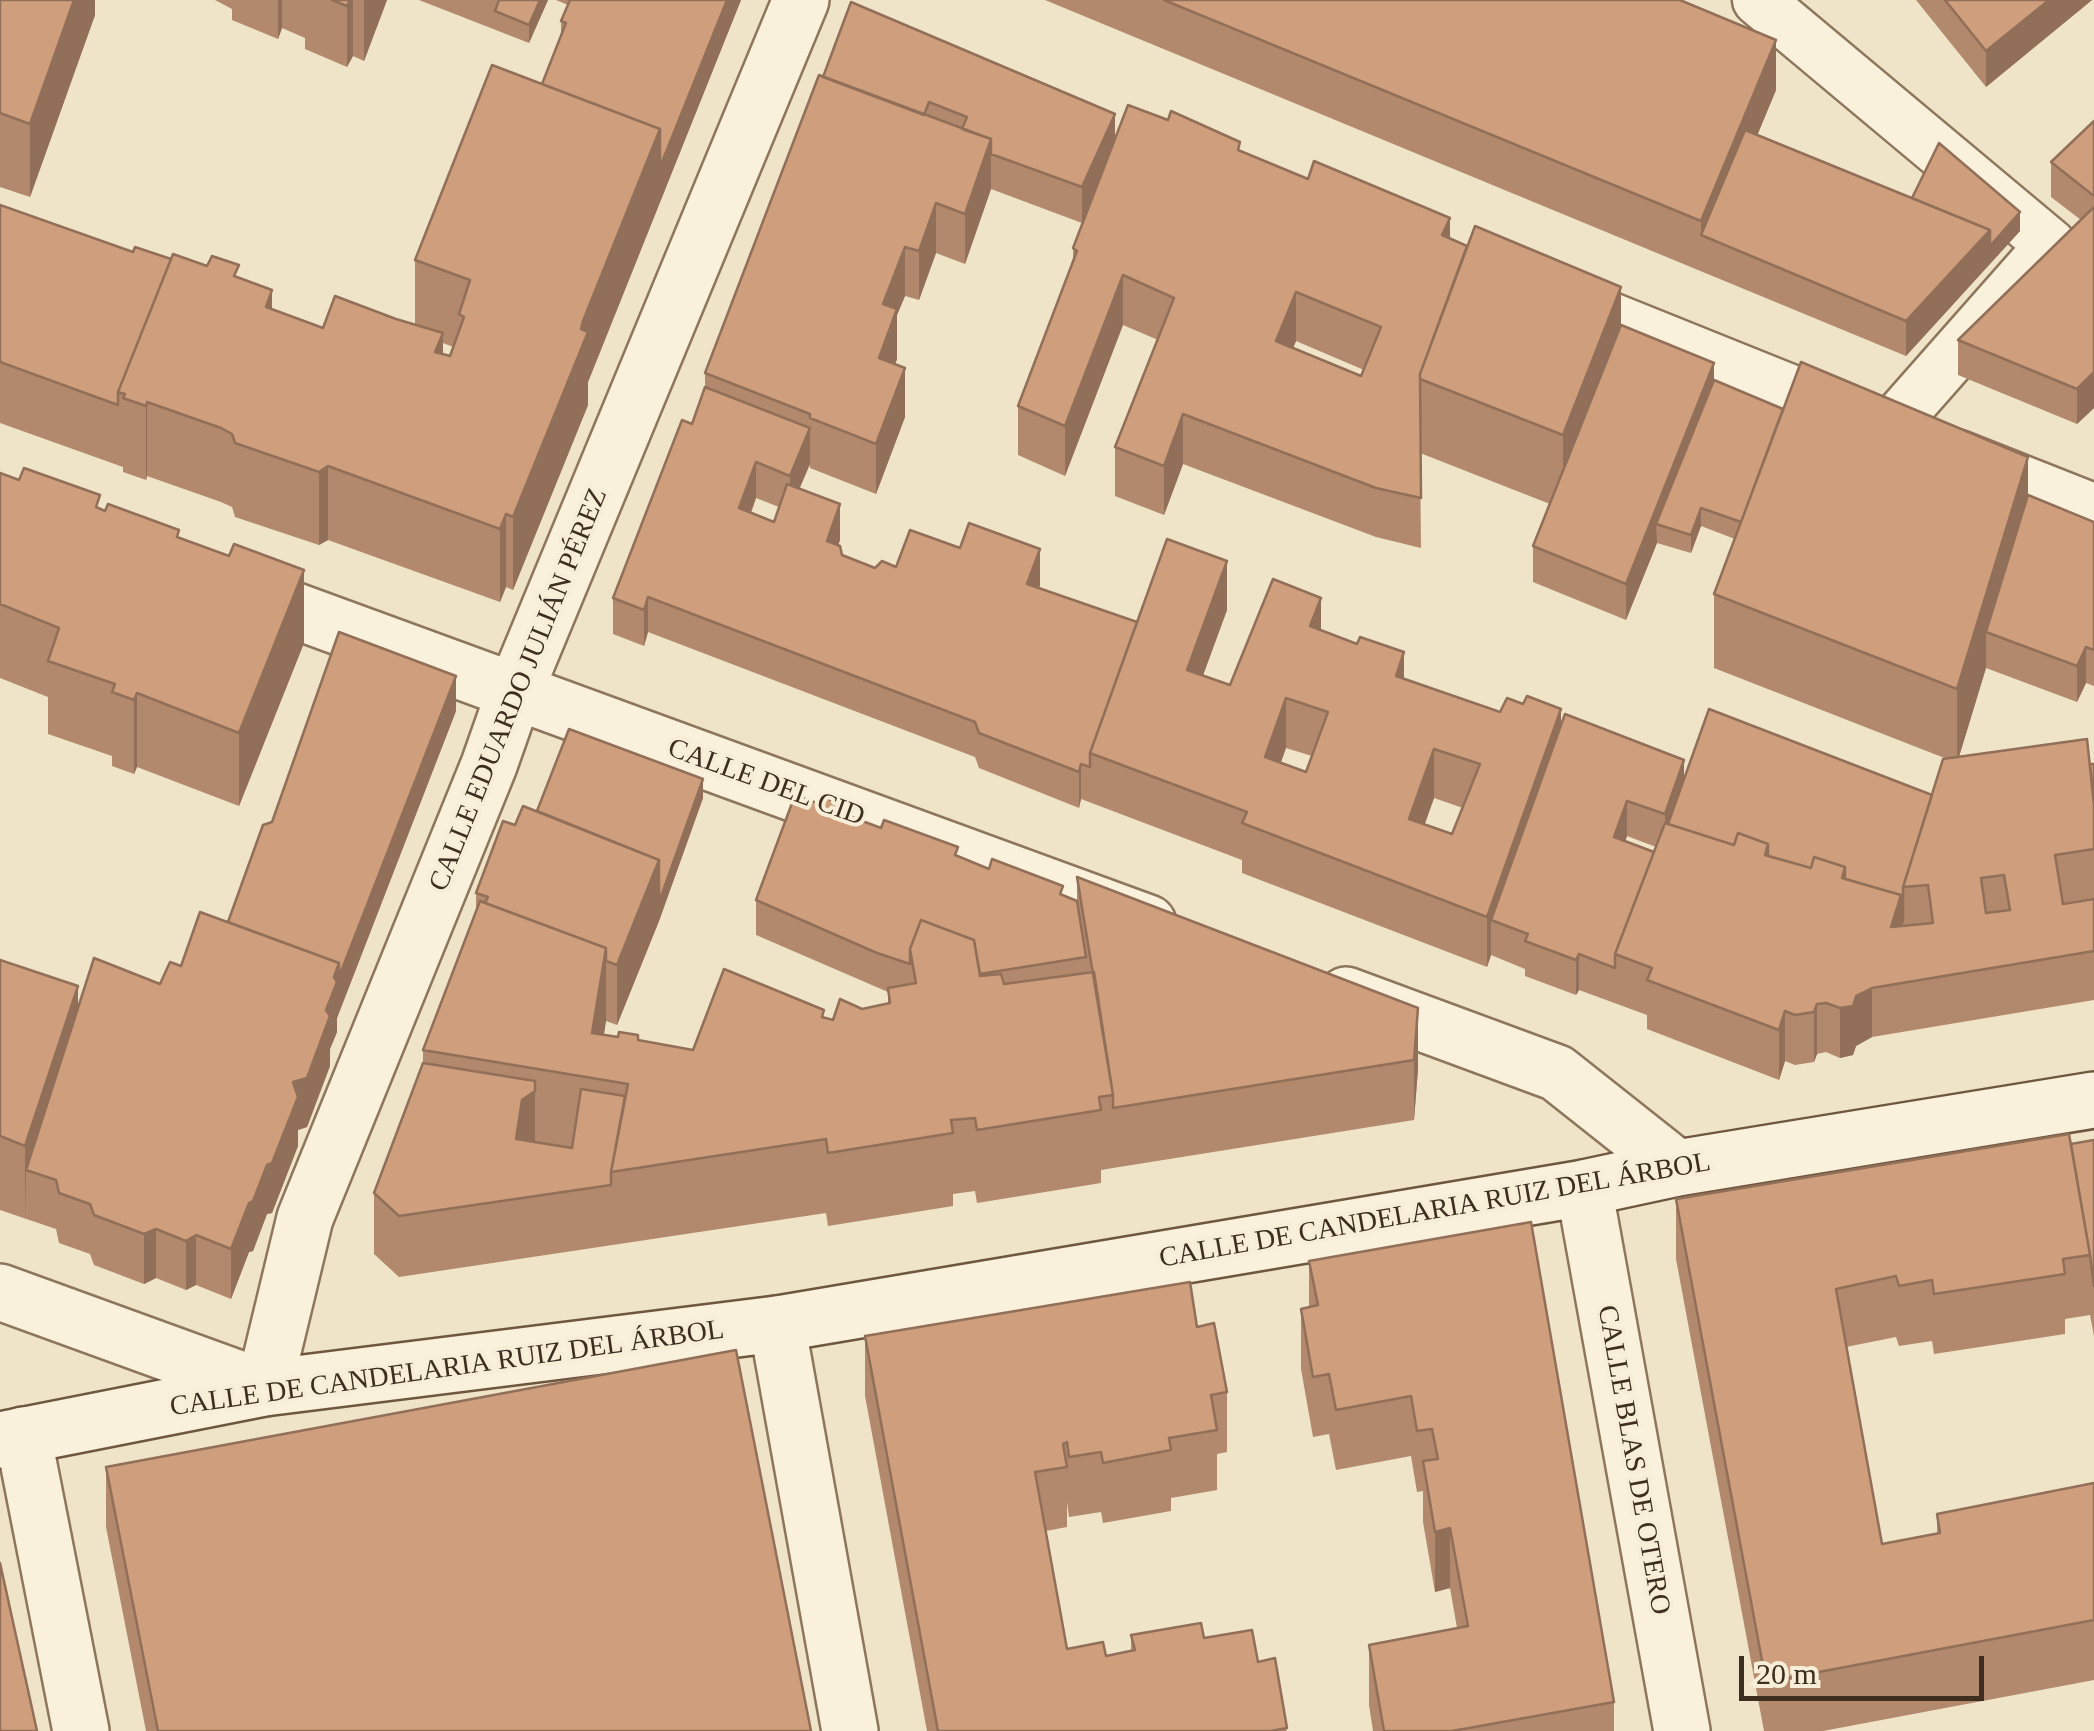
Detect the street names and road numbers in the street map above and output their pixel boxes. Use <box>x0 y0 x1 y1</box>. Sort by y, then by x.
street label: CALLE EDUARDO JULIÁN PÉREZ <box>423 484 615 896</box>
street label: CALLE DEL CID <box>663 732 869 834</box>
street label: CALLE DE CANDELARIA RUIZ DEL ÁRBOL <box>1157 1146 1713 1276</box>
street label: CALLE BLAS DE OTERO <box>1589 1303 1677 1617</box>
street label: CALLE DE CANDELARIA RUIZ DEL ÁRBOL <box>168 1313 726 1425</box>

